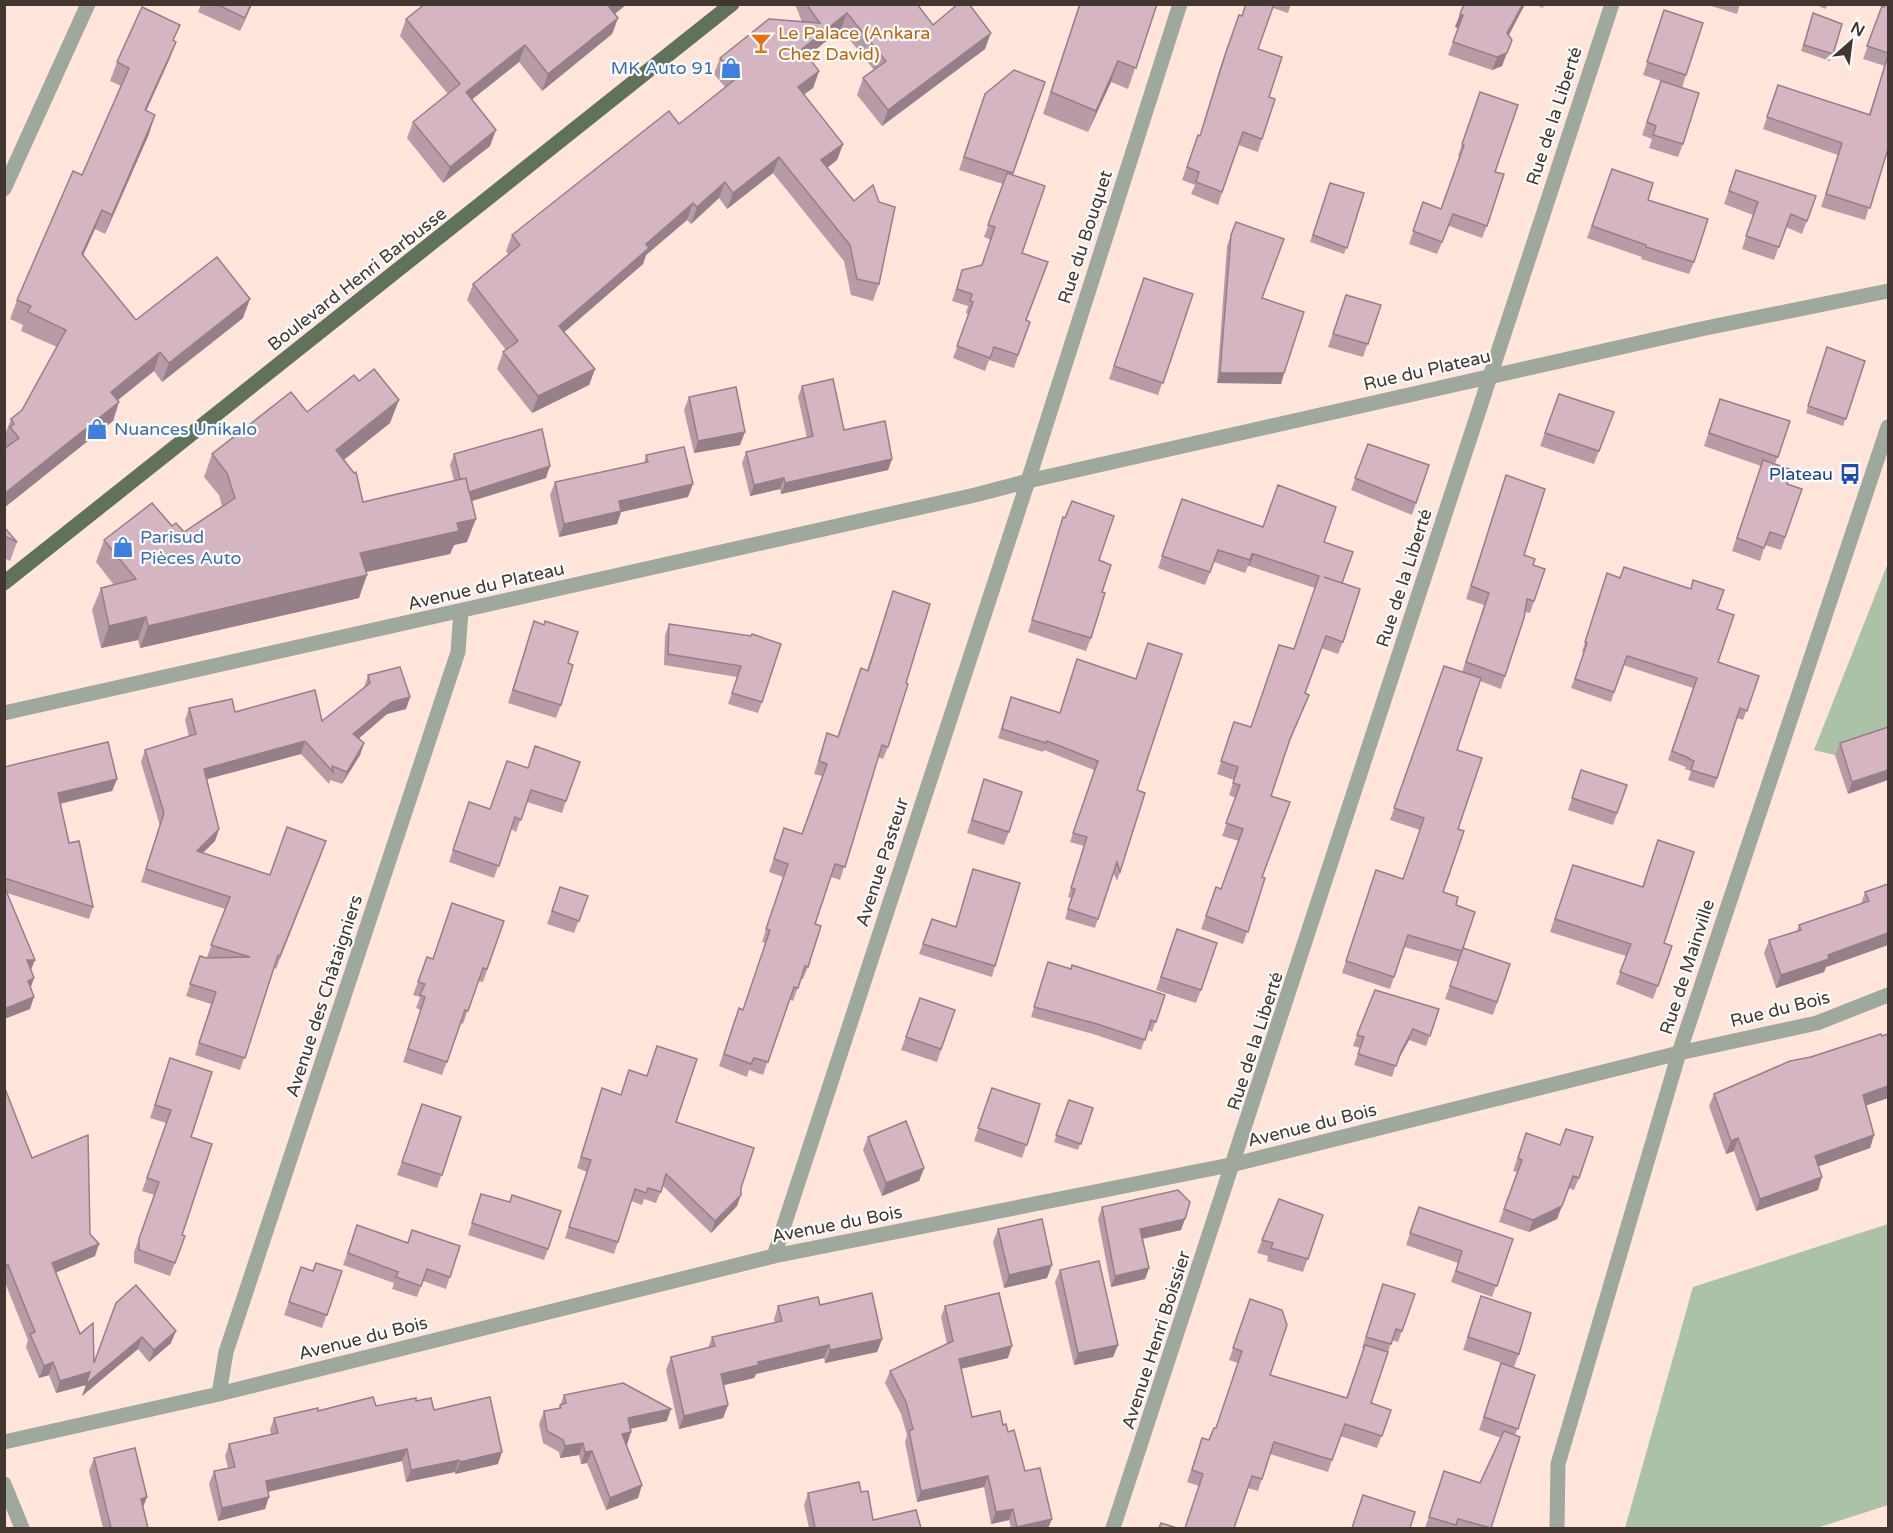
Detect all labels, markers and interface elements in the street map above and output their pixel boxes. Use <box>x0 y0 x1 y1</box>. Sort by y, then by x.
north arrow <box>1821 12 1881 72</box>
text: N <box>1847 18 1868 41</box>
place label: Le Palace (Ankara Chez David) <box>778 22 930 65</box>
bar icon: Le Palace (Ankara Chez David) <box>749 31 773 55</box>
street label: Rue de la Liberté <box>1521 44 1587 188</box>
shop icon: MK Auto 91 <box>719 56 743 80</box>
place label: MK Auto 91 <box>611 57 714 79</box>
street label: Rue du Bouquet <box>1053 167 1117 307</box>
street label: Boulevard Henri Barbusse <box>263 202 451 356</box>
street label: Rue du Plateau <box>1361 345 1493 395</box>
shop icon: Nuances Unikalo <box>85 417 109 441</box>
place label: Nuances Unikalo <box>114 418 257 440</box>
bus stop icon: Plateau <box>1838 462 1862 486</box>
place label: Plateau <box>1769 463 1833 485</box>
street label: Rue de la Liberté <box>1371 506 1437 650</box>
place label: Parisud Pièces Auto <box>140 526 242 569</box>
shop icon: Parisud Pièces Auto <box>111 535 135 559</box>
street label: Avenue du Plateau <box>405 557 567 615</box>
street label: Avenue Pasteur <box>851 795 913 929</box>
street label: Avenue des Châtaigniers <box>281 892 367 1100</box>
street label: Rue de Mainville <box>1655 897 1719 1037</box>
street label: Rue de la Liberté <box>1222 969 1288 1113</box>
street label: Rue du Bois <box>1728 986 1832 1032</box>
street label: Avenue du Bois <box>1245 1098 1379 1152</box>
street label: Avenue du Bois <box>770 1201 904 1247</box>
street label: Avenue Henri Boissier <box>1117 1248 1195 1432</box>
street label: Avenue du Bois <box>296 1311 430 1365</box>

